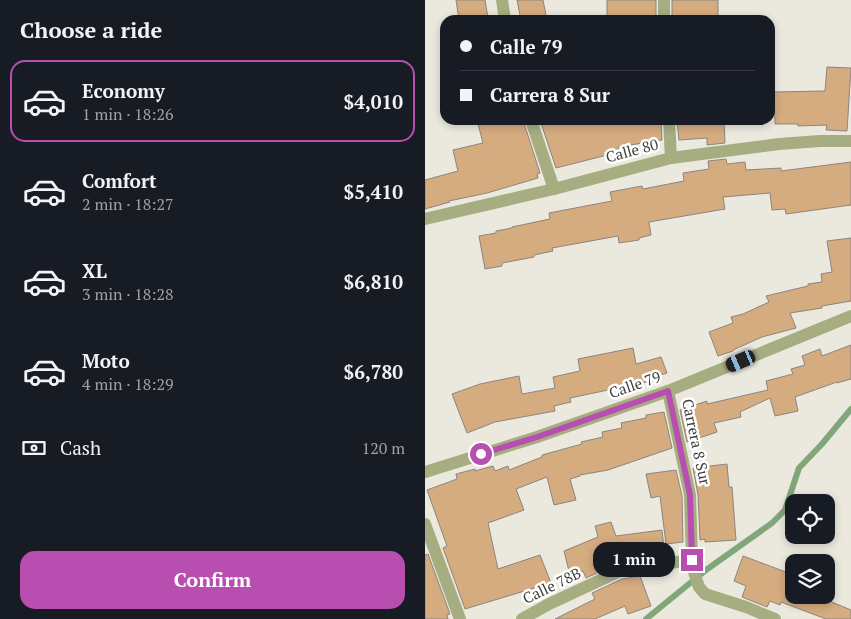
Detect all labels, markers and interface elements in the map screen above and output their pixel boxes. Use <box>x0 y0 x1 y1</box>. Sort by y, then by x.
text: Choose a ride <box>20 15 162 44</box>
text: Calle 79 <box>490 34 562 59</box>
text: Economy <box>82 78 165 103</box>
icon: car <box>22 79 67 124</box>
text: Carrera 8 Sur <box>490 82 610 107</box>
text: $4,010 <box>344 89 403 114</box>
text: 1 min · 18:26 <box>82 103 174 125</box>
street label: Calle 80 <box>603 133 660 167</box>
text: Comfort <box>82 168 157 193</box>
icon: car <box>22 169 67 214</box>
text: $5,410 <box>344 179 403 204</box>
text: 2 min · 18:27 <box>82 193 174 215</box>
text: XL <box>82 258 107 283</box>
icon: car <box>22 259 67 304</box>
text: $6,810 <box>344 269 403 294</box>
text: 3 min · 18:28 <box>82 283 174 305</box>
text: Moto <box>82 348 130 373</box>
car <box>724 348 757 374</box>
icon: car <box>22 349 67 394</box>
text: $6,780 <box>344 359 403 384</box>
street label: Calle 79 <box>606 366 663 402</box>
text: 4 min · 18:29 <box>82 373 174 395</box>
street label: Carrera 8 Sur <box>678 397 716 487</box>
icon: cash <box>20 434 48 462</box>
text: Cash <box>60 435 101 460</box>
text: 120 m <box>362 437 405 459</box>
route start <box>470 443 492 465</box>
map controls <box>785 494 835 604</box>
button: locate <box>785 494 835 544</box>
callout: 1 min <box>592 542 675 578</box>
text: 1 min <box>612 548 656 570</box>
route end <box>681 549 703 571</box>
button: Confirm <box>20 551 405 609</box>
button: layers <box>785 554 835 604</box>
street label: Calle 78B <box>519 562 584 608</box>

